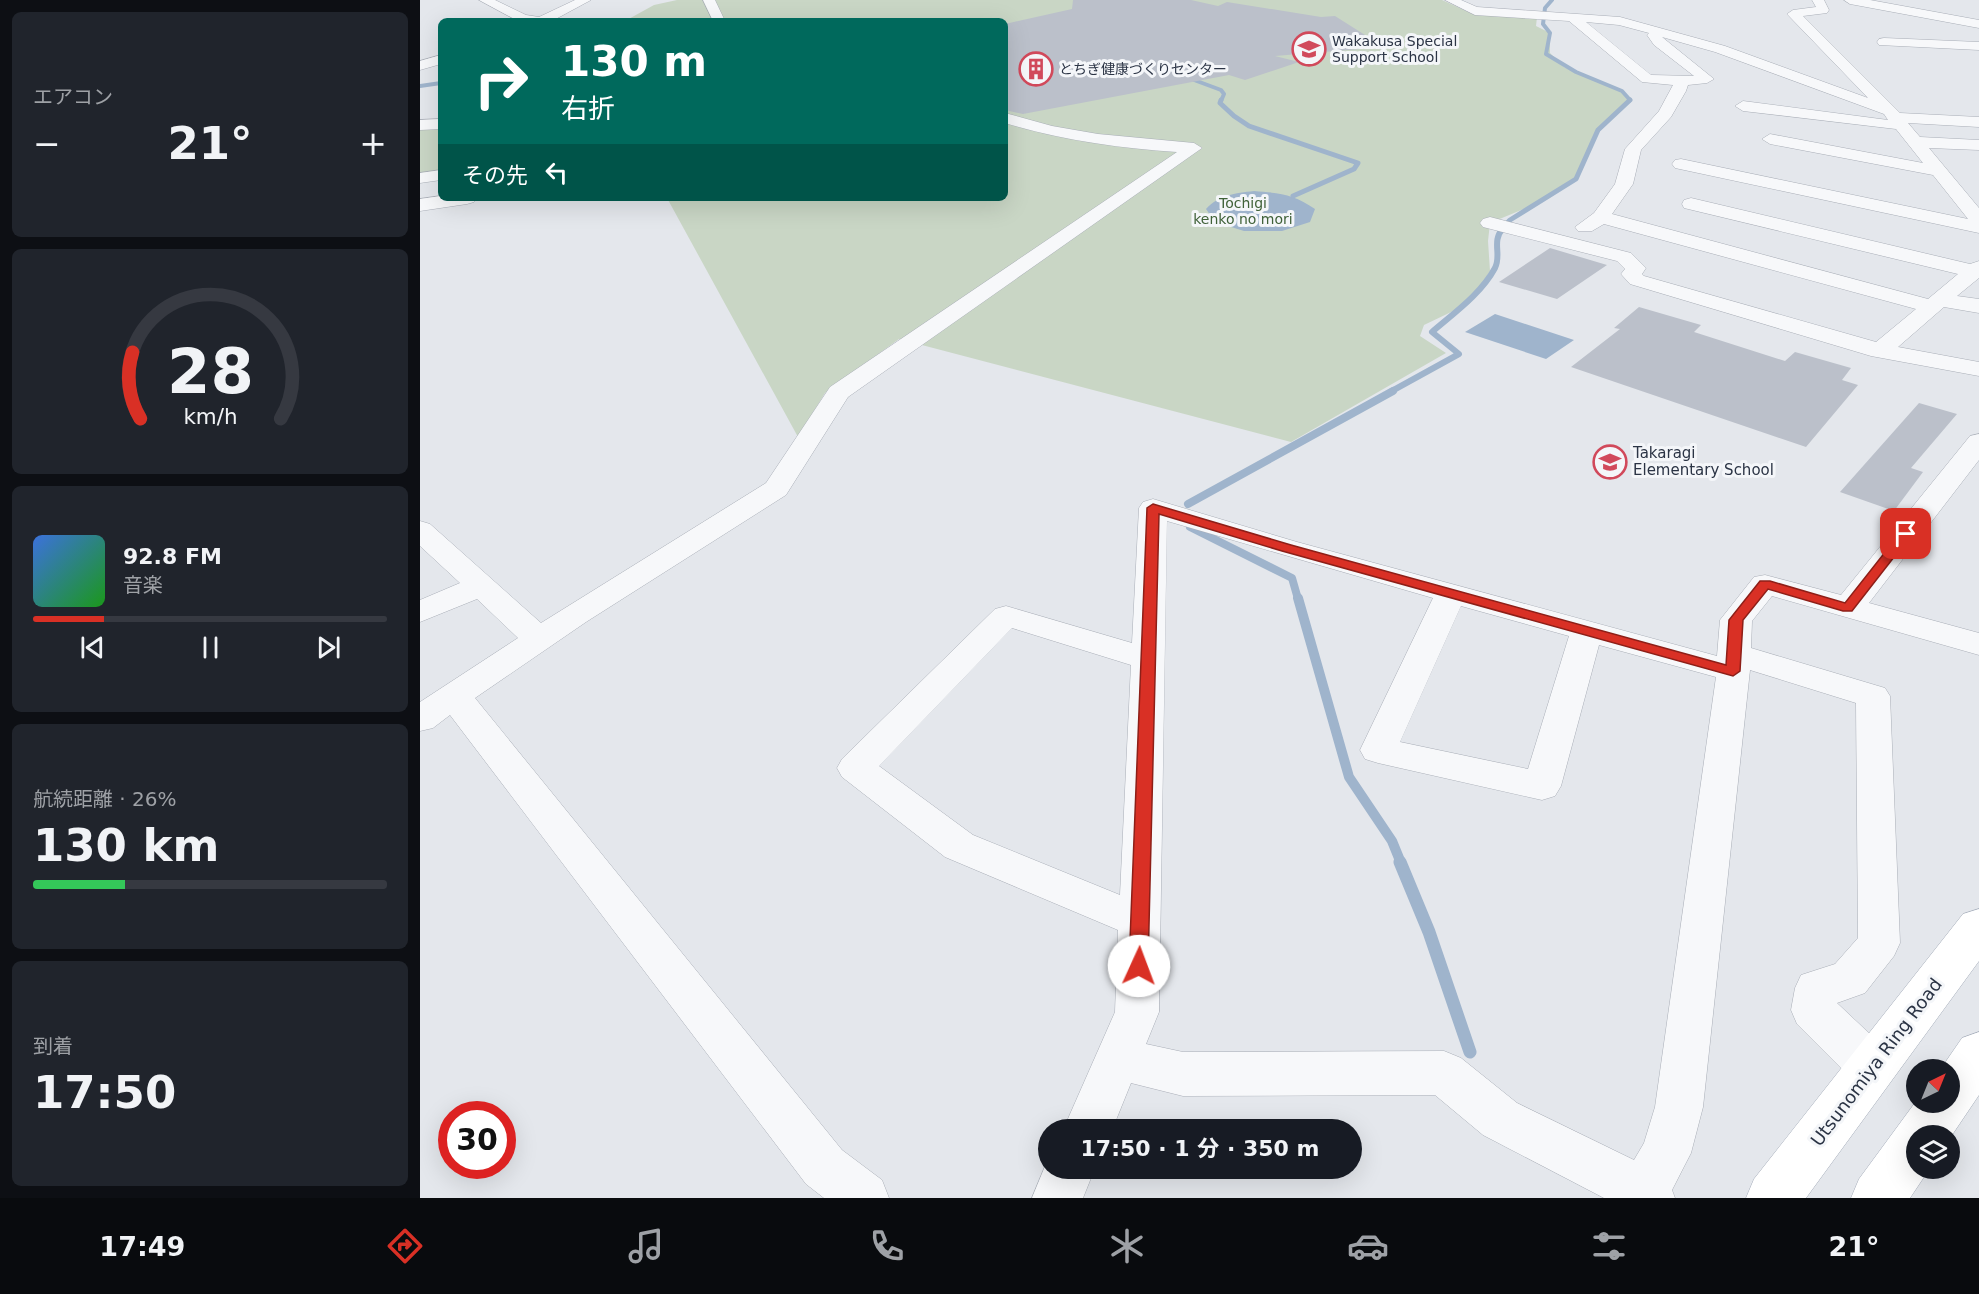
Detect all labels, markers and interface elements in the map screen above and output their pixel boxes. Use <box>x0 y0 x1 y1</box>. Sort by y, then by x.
school or university icon: Wakakusa Special Support School <box>1291 31 1327 67</box>
place label: Wakakusa Special Support School <box>1332 33 1457 65</box>
text: 130 m <box>561 37 707 86</box>
icon: right <box>462 42 540 120</box>
building icon: とちぎ健康づくりセンター <box>1018 51 1054 87</box>
place label: とちぎ健康づくりセンター <box>1059 61 1227 77</box>
text: エアコン <box>33 85 113 109</box>
text: 右折 <box>561 93 615 124</box>
text: 21° <box>167 117 253 170</box>
text: − <box>33 124 61 163</box>
text: + <box>359 124 387 163</box>
icon: left <box>540 156 573 189</box>
text: その先 <box>462 163 528 188</box>
park label: Tochigi kenko no mori <box>1193 195 1293 227</box>
text: 28 <box>167 335 253 408</box>
text: km/h <box>183 404 237 429</box>
school or university icon: Takaragi Elementary School <box>1592 444 1628 480</box>
place label: Takaragi Elementary School <box>1632 444 1774 479</box>
pin <box>1880 508 1931 559</box>
icon: arrive <box>1889 517 1922 550</box>
text: 92.8 FM <box>123 544 222 569</box>
text: 音楽 <box>123 573 163 597</box>
icon: previous <box>76 631 109 664</box>
icon: pause <box>194 631 227 664</box>
icon: next <box>312 631 345 664</box>
text: 航続距離 · 26% <box>33 787 177 811</box>
text: 130 km <box>33 819 219 872</box>
position arrow <box>1107 934 1171 998</box>
street label: Utsunomiya Ring Road <box>1806 974 1946 1150</box>
text: 到着 <box>33 1034 73 1058</box>
north arrow <box>1906 1059 1960 1113</box>
map controls <box>1906 1059 1960 1179</box>
text: 17:50 <box>33 1066 176 1119</box>
speed limit sign: 30 <box>438 1101 516 1179</box>
button: layers <box>1906 1125 1960 1179</box>
text: 17:50 · 1 分 · 350 m <box>1081 1136 1319 1161</box>
icon: directions <box>384 1225 426 1267</box>
icon: music <box>625 1225 667 1267</box>
icon: phone <box>866 1225 908 1267</box>
icon: climate <box>1106 1225 1148 1267</box>
icon: car <box>1347 1225 1389 1267</box>
icon: filters <box>1588 1225 1630 1267</box>
text: 17:49 <box>99 1231 185 1262</box>
text: 21° <box>1828 1231 1880 1262</box>

